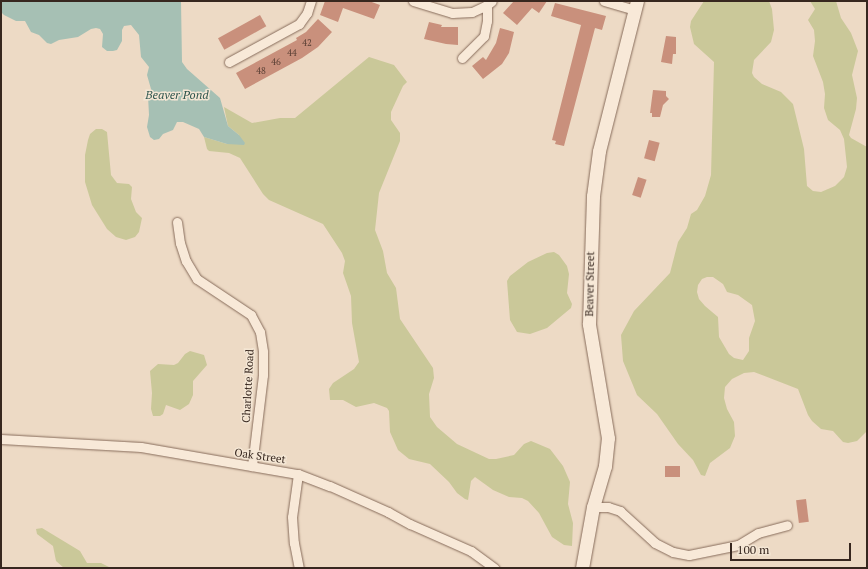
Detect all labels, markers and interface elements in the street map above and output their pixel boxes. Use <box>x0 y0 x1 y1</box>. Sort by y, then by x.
house number: 42 <box>302 38 312 48</box>
house number: 44 <box>287 48 297 58</box>
house number: 46 <box>271 57 281 67</box>
house number: 48 <box>256 66 266 76</box>
water label: Beaver Pond <box>145 88 209 102</box>
street label: Beaver Street <box>583 251 597 317</box>
street label: Charlotte Road <box>239 349 257 423</box>
street label: Oak Street <box>234 446 286 466</box>
scale bar <box>732 535 853 561</box>
text: 100 m <box>737 542 769 557</box>

